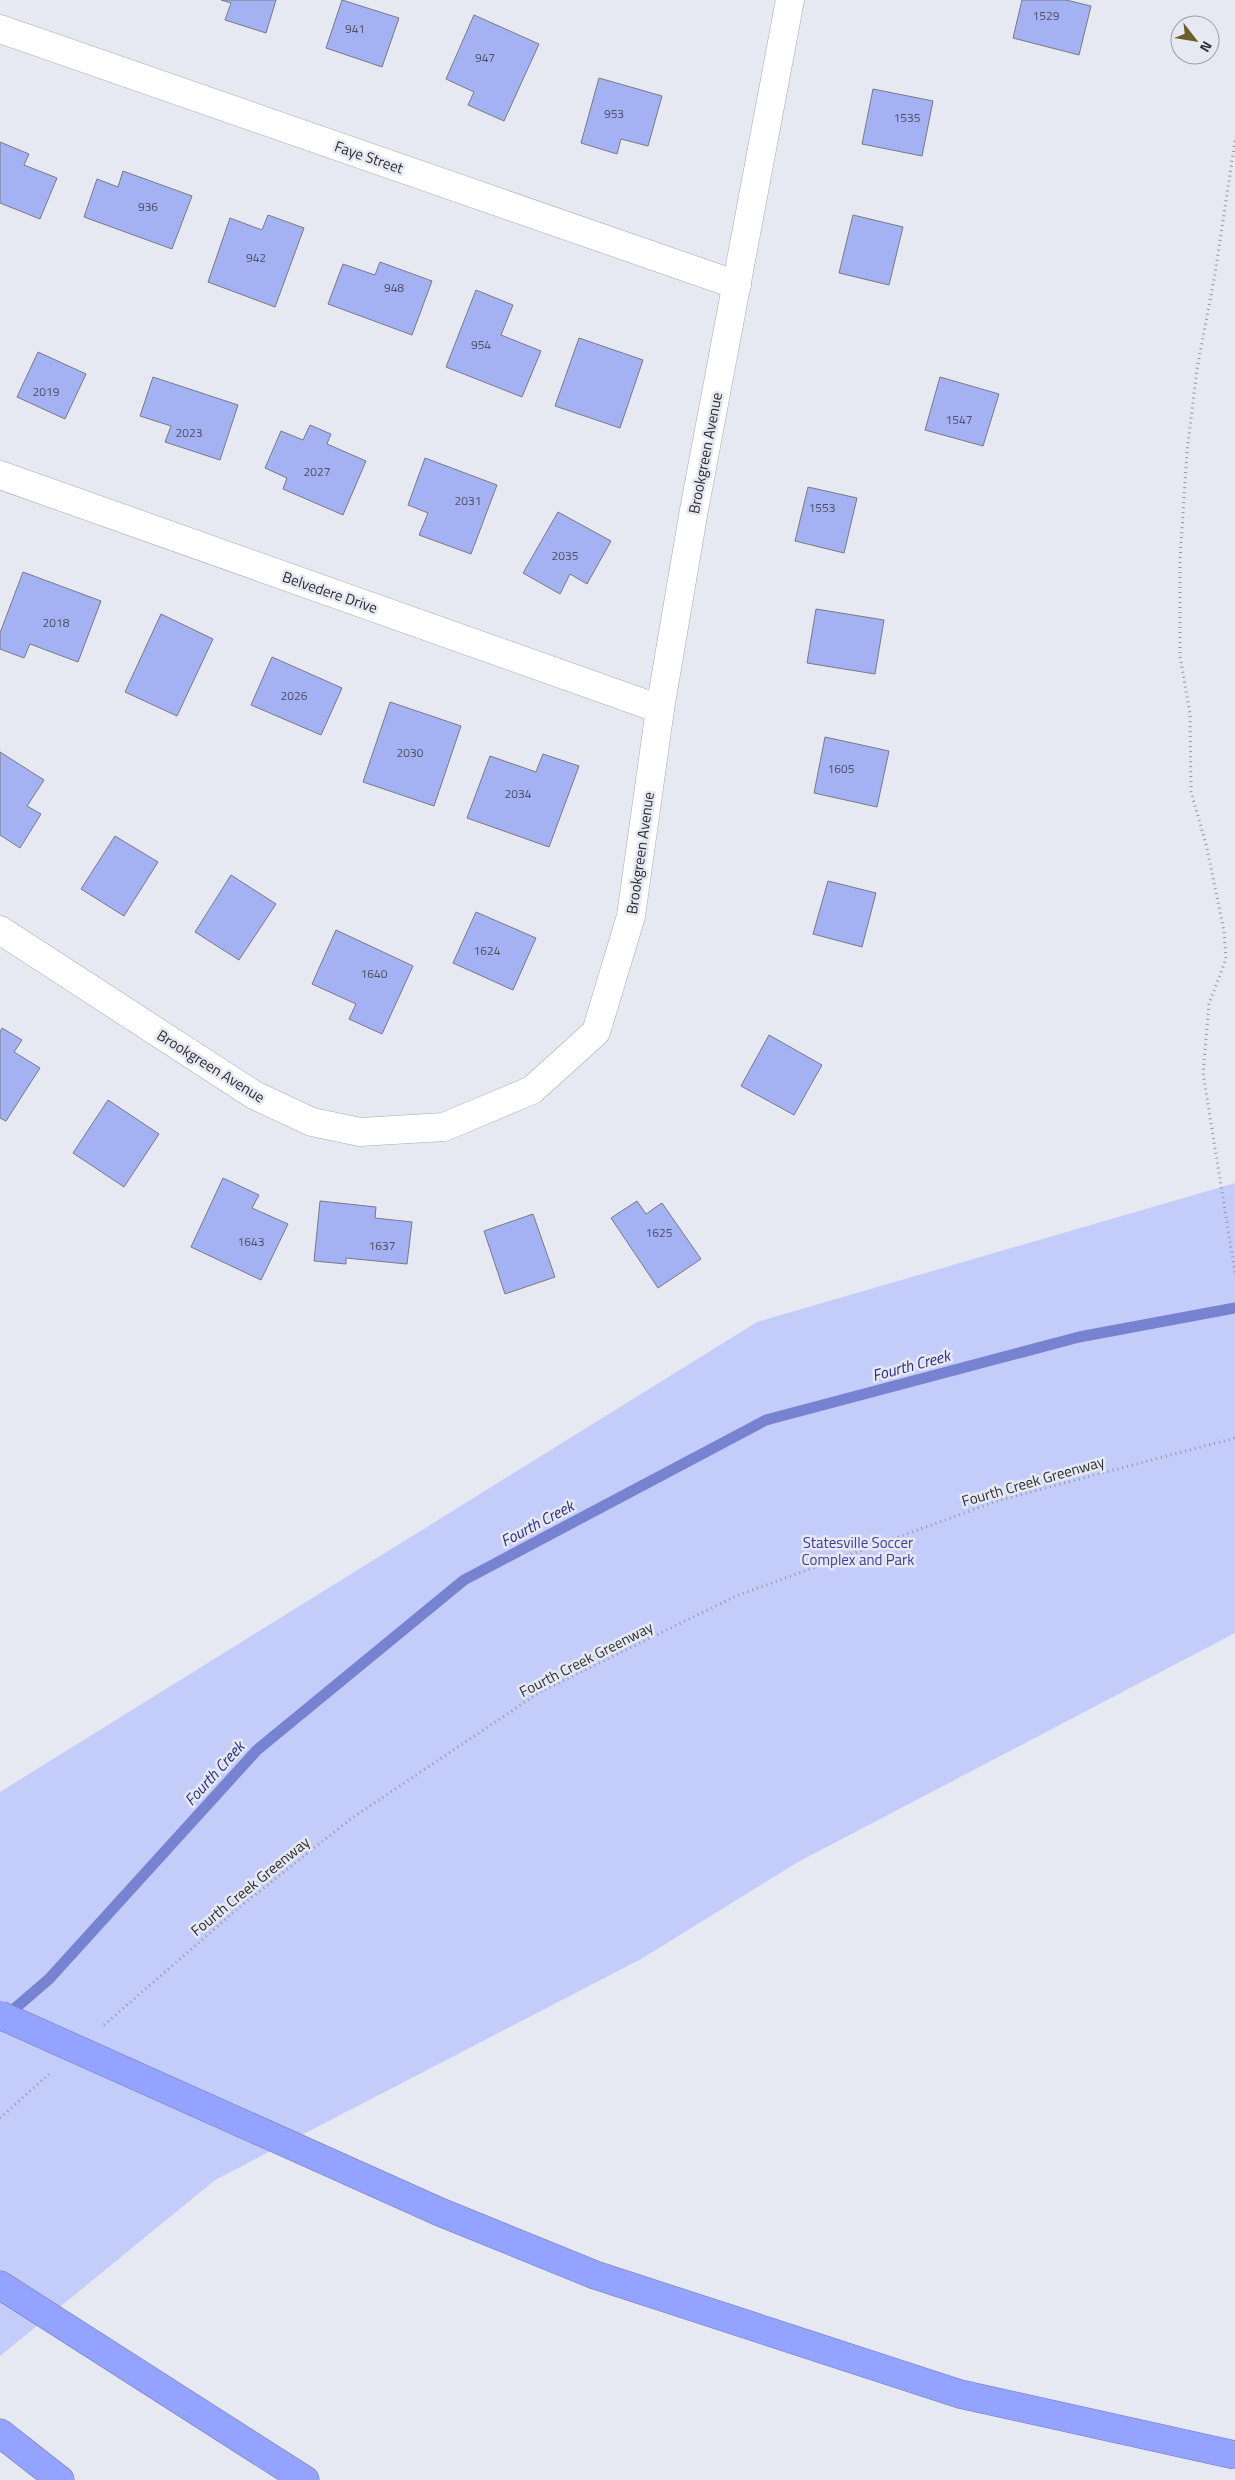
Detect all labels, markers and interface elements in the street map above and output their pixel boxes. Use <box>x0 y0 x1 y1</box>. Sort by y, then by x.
house number: 1529 <box>1033 6 1060 25</box>
north arrow <box>1170 15 1220 65</box>
house number: 941 <box>345 19 365 38</box>
text: N <box>1195 37 1218 57</box>
house number: 947 <box>475 48 495 67</box>
house number: 953 <box>604 104 624 123</box>
house number: 1535 <box>894 108 921 127</box>
street label: Faye Street <box>331 134 407 180</box>
house number: 936 <box>138 197 158 216</box>
house number: 942 <box>246 248 266 267</box>
house number: 948 <box>384 278 404 297</box>
house number: 954 <box>471 335 491 354</box>
house number: 2019 <box>33 382 60 401</box>
street label: Brookgreen Avenue <box>682 390 728 516</box>
house number: 1547 <box>946 410 972 429</box>
house number: 2023 <box>176 423 202 442</box>
house number: 2027 <box>304 462 330 481</box>
house number: 2031 <box>455 491 481 510</box>
house number: 1553 <box>809 498 835 517</box>
house number: 2035 <box>552 546 579 565</box>
street label: Belvedere Drive <box>279 565 381 619</box>
house number: 2018 <box>43 613 70 632</box>
house number: 2026 <box>281 686 308 705</box>
house number: 2030 <box>397 743 424 762</box>
house number: 1605 <box>828 759 855 778</box>
house number: 2034 <box>505 784 532 803</box>
street label: Brookgreen Avenue <box>620 790 660 916</box>
house number: 1624 <box>474 941 501 960</box>
house number: 1640 <box>361 964 388 983</box>
street label: Brookgreen Avenue <box>153 1024 269 1108</box>
house number: 1625 <box>646 1223 673 1242</box>
house number: 1643 <box>238 1232 264 1251</box>
house number: 1637 <box>369 1236 395 1255</box>
water label: Fourth Creek <box>869 1343 954 1387</box>
street label: Fourth Creek Greenway <box>959 1450 1107 1512</box>
water label: Fourth Creek <box>496 1493 580 1552</box>
park label: Statesville Soccer Complex and Park <box>802 1531 914 1571</box>
street label: Fourth Creek Greenway <box>515 1615 657 1703</box>
water label: Fourth Creek <box>178 1734 251 1811</box>
street label: Fourth Creek Greenway <box>185 1831 315 1941</box>

